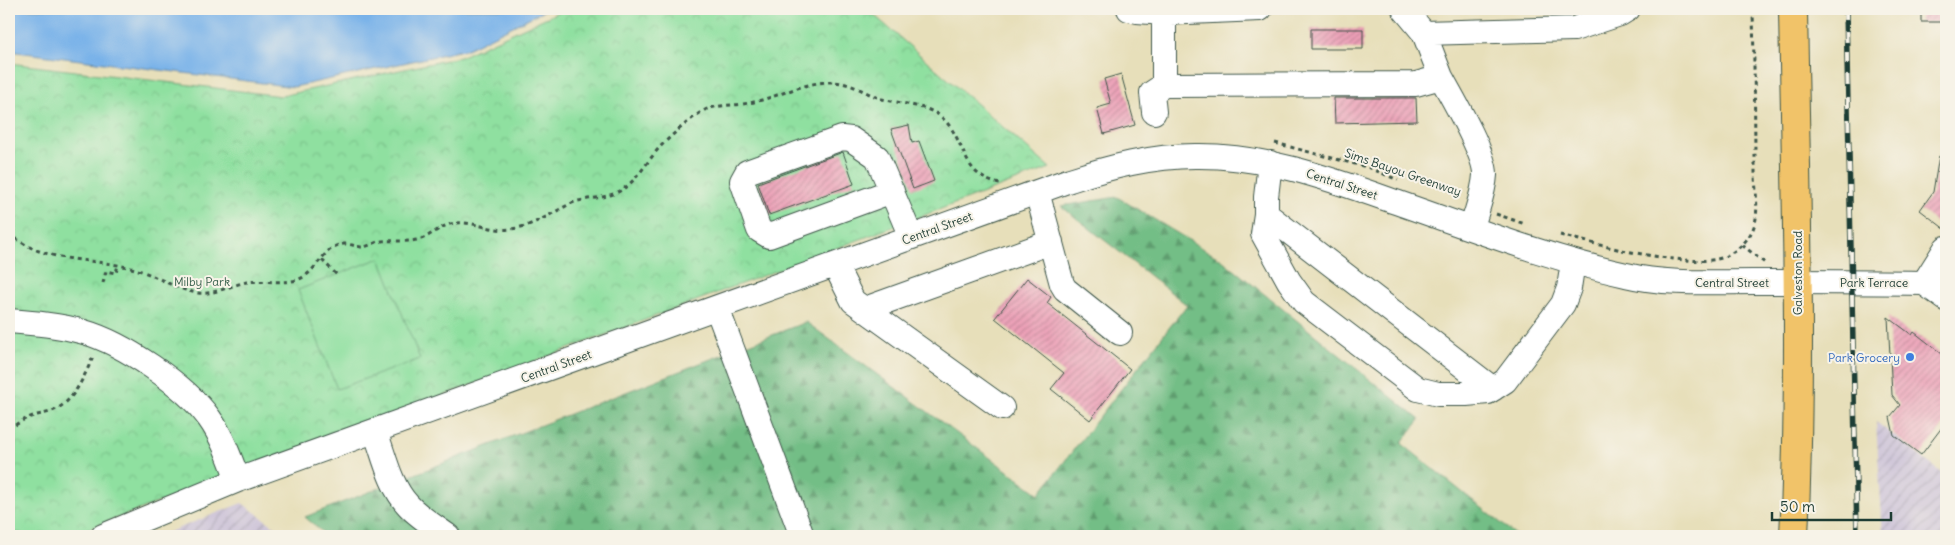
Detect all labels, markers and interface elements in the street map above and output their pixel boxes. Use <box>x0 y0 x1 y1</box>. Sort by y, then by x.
street label: Sims Bayou Greenway <box>1343 145 1463 199</box>
street label: Central Street <box>1304 165 1380 203</box>
street label: Central Street <box>900 208 974 248</box>
street label: Galveston Road <box>1790 231 1805 315</box>
park label: Milby Park <box>174 274 230 289</box>
street label: Central Street <box>1695 275 1769 290</box>
street label: Park Terrace <box>1840 275 1908 290</box>
street label: Central Street <box>519 346 593 386</box>
place label: Park Grocery <box>1828 350 1900 365</box>
marker: Park Grocery <box>1904 351 1916 363</box>
scale bar <box>1772 490 1891 522</box>
text: 50 m <box>1780 497 1815 516</box>

